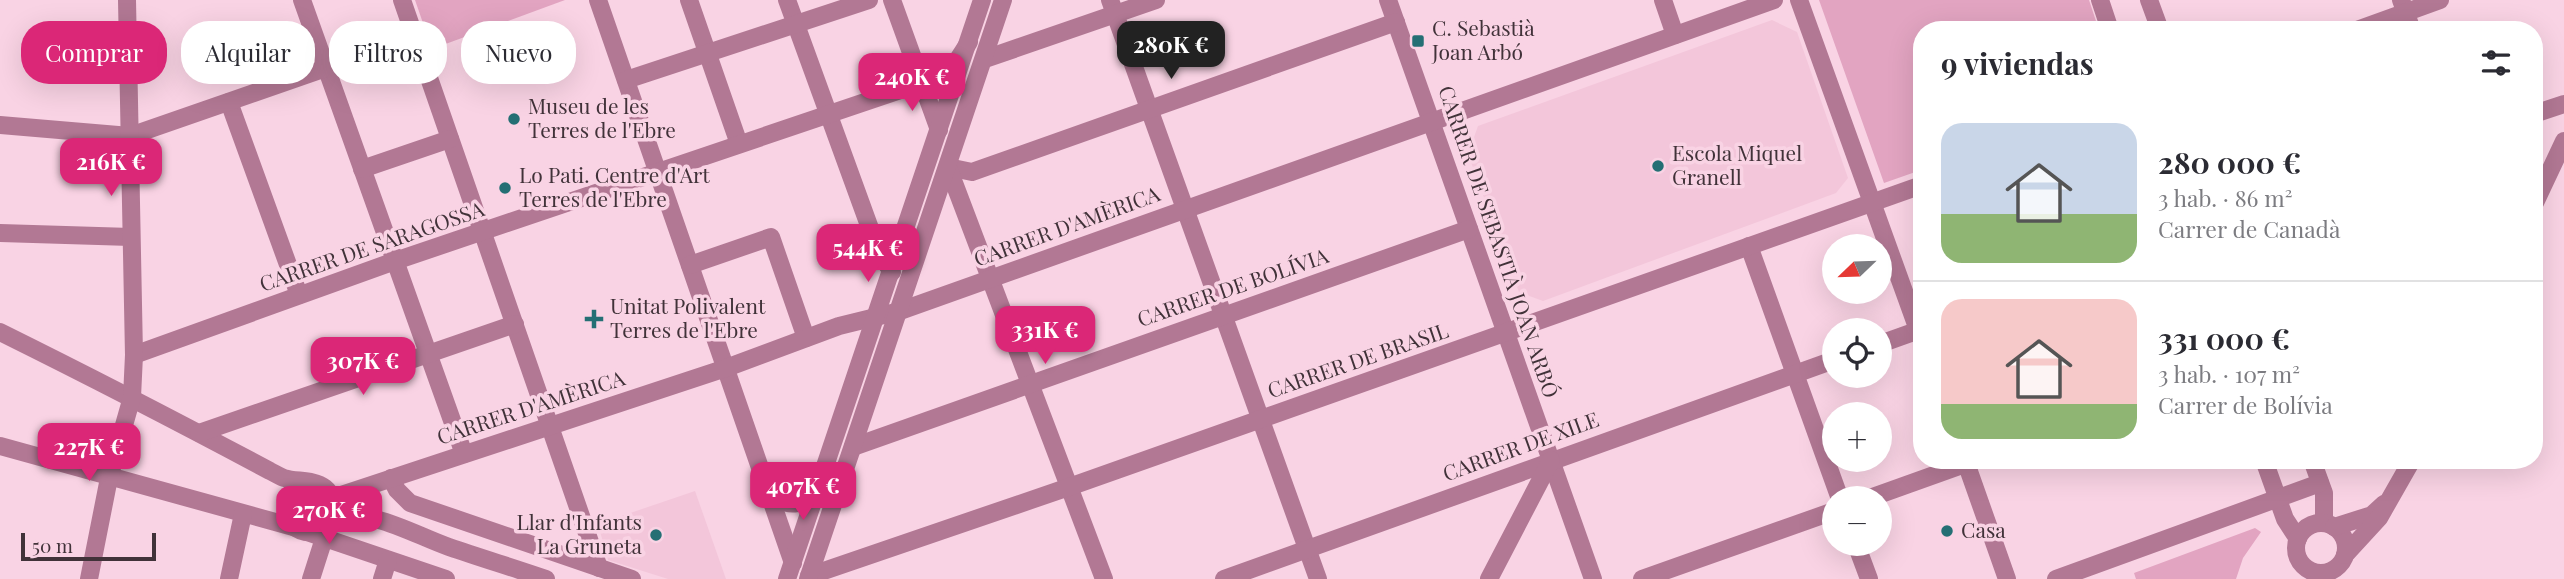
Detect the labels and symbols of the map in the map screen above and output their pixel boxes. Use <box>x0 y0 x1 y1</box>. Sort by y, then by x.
place label: C. Sebastià Joan Arbó <box>1431 13 1535 65</box>
pin: 280K € <box>1114 22 1228 81</box>
marker: C. Sebastià Joan Arbó <box>1410 33 1426 49</box>
pin: 240K € <box>855 54 969 113</box>
street label: CARRER DE SEBASTIÀ JOAN ARBÓ <box>1433 82 1567 401</box>
place label: Museu de les Terres de l'Ebre <box>528 91 676 143</box>
marker: Museu de les Terres de l'Ebre <box>506 111 522 127</box>
pin: 216K € <box>54 138 168 198</box>
place label: Escola Miquel Granell <box>1672 138 1802 190</box>
marker: Escola Miquel Granell <box>1650 158 1666 174</box>
place label: Lo Pati. Centre d'Art Terres de l'Ebre <box>519 160 710 212</box>
street label: CARRER D'AMÈRICA <box>969 178 1164 272</box>
marker: Lo Pati. Centre d'Art Terres de l'Ebre <box>497 180 513 196</box>
street label: CARRER DE SARAGOSSA <box>255 193 488 297</box>
pin: 544K € <box>811 224 925 284</box>
north arrow <box>1822 234 1892 304</box>
street label: CARRER DE BOLÍVIA <box>1133 240 1332 332</box>
place label: Unitat Polivalent Terres de l'Ebre <box>610 291 766 343</box>
pin: 331K € <box>988 306 1102 366</box>
marker: Unitat Polivalent Terres de l'Ebre <box>584 309 604 329</box>
street label: CARRER DE BRASIL <box>1263 315 1451 403</box>
pin: 307K € <box>306 338 420 397</box>
street label: CARRER D'AMÈRICA <box>433 362 629 450</box>
street label: CARRER DE XILE <box>1438 404 1602 486</box>
pin: 227K € <box>32 424 146 483</box>
pin: 407K € <box>746 462 860 522</box>
pin: 270K € <box>272 486 386 546</box>
place label: Llar d'Infants La Gruneta <box>516 507 643 559</box>
place label: Casa <box>1961 515 2006 543</box>
marker: Casa <box>1939 523 1955 539</box>
marker: Llar d'Infants La Gruneta <box>648 527 664 543</box>
scale bar <box>21 530 156 562</box>

